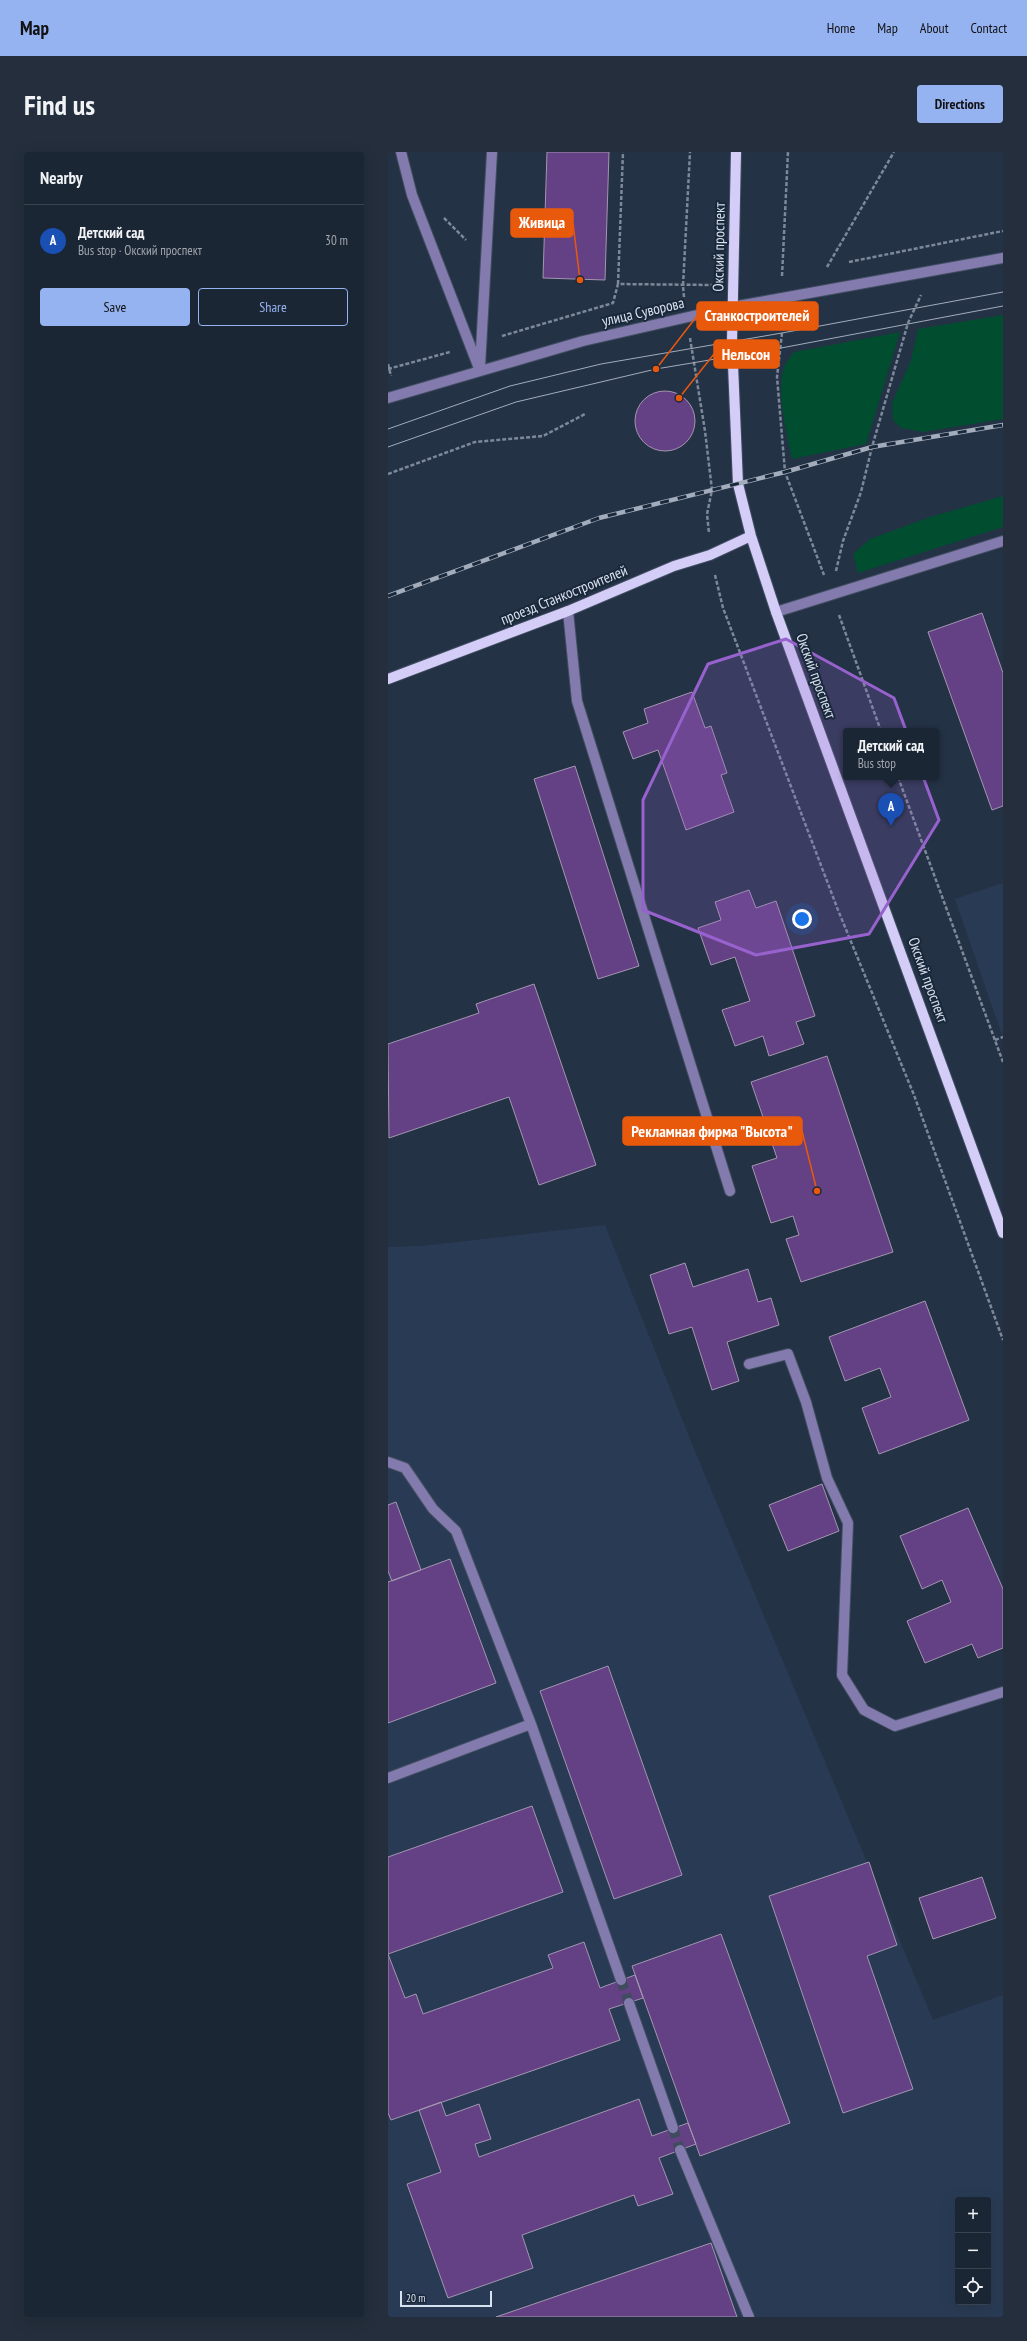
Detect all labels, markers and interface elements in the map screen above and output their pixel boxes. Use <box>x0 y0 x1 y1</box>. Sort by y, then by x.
text: Map <box>20 16 49 40</box>
text: Home <box>827 19 855 37</box>
text: Map <box>877 19 898 37</box>
text: About <box>920 19 949 37</box>
text: Contact <box>971 19 1007 37</box>
button: Directions <box>917 85 1003 123</box>
text: Find us <box>24 86 95 123</box>
text: Nearby <box>40 167 83 189</box>
street label: Окский проспект <box>708 202 729 292</box>
callout: Живица <box>511 209 573 237</box>
text: Живица <box>518 212 566 232</box>
text: Детский сад <box>78 223 145 242</box>
text: A <box>50 232 56 249</box>
text: 30 m <box>325 232 348 249</box>
text: Bus stop · Окский проспект <box>78 242 202 259</box>
button: Save <box>40 288 190 326</box>
button: Share <box>198 288 348 326</box>
street label: улица Суворова <box>600 293 686 330</box>
callout: Станкостроителей <box>697 302 818 330</box>
text: Станкостроителей <box>705 305 809 325</box>
callout: Нельсон <box>714 340 779 368</box>
text: Нельсон <box>722 344 770 364</box>
street label: проезд Станкостроителей <box>498 560 630 629</box>
street label: Окский проспект <box>792 631 841 721</box>
popup <box>843 728 939 780</box>
text: Детский сад <box>858 736 924 755</box>
text: Bus stop <box>858 755 896 772</box>
pin: A <box>878 793 904 826</box>
your location <box>792 909 812 929</box>
street label: Окский проспект <box>904 935 953 1025</box>
callout: Рекламная фирма "Высота" <box>623 1117 802 1145</box>
text: Рекламная фирма "Высота" <box>631 1121 793 1141</box>
map controls <box>955 2197 991 2305</box>
button: + <box>955 2197 991 2233</box>
button: − <box>955 2233 991 2269</box>
button: locate <box>955 2269 991 2305</box>
scale bar <box>400 2289 492 2308</box>
text: 20 m <box>406 2291 425 2305</box>

